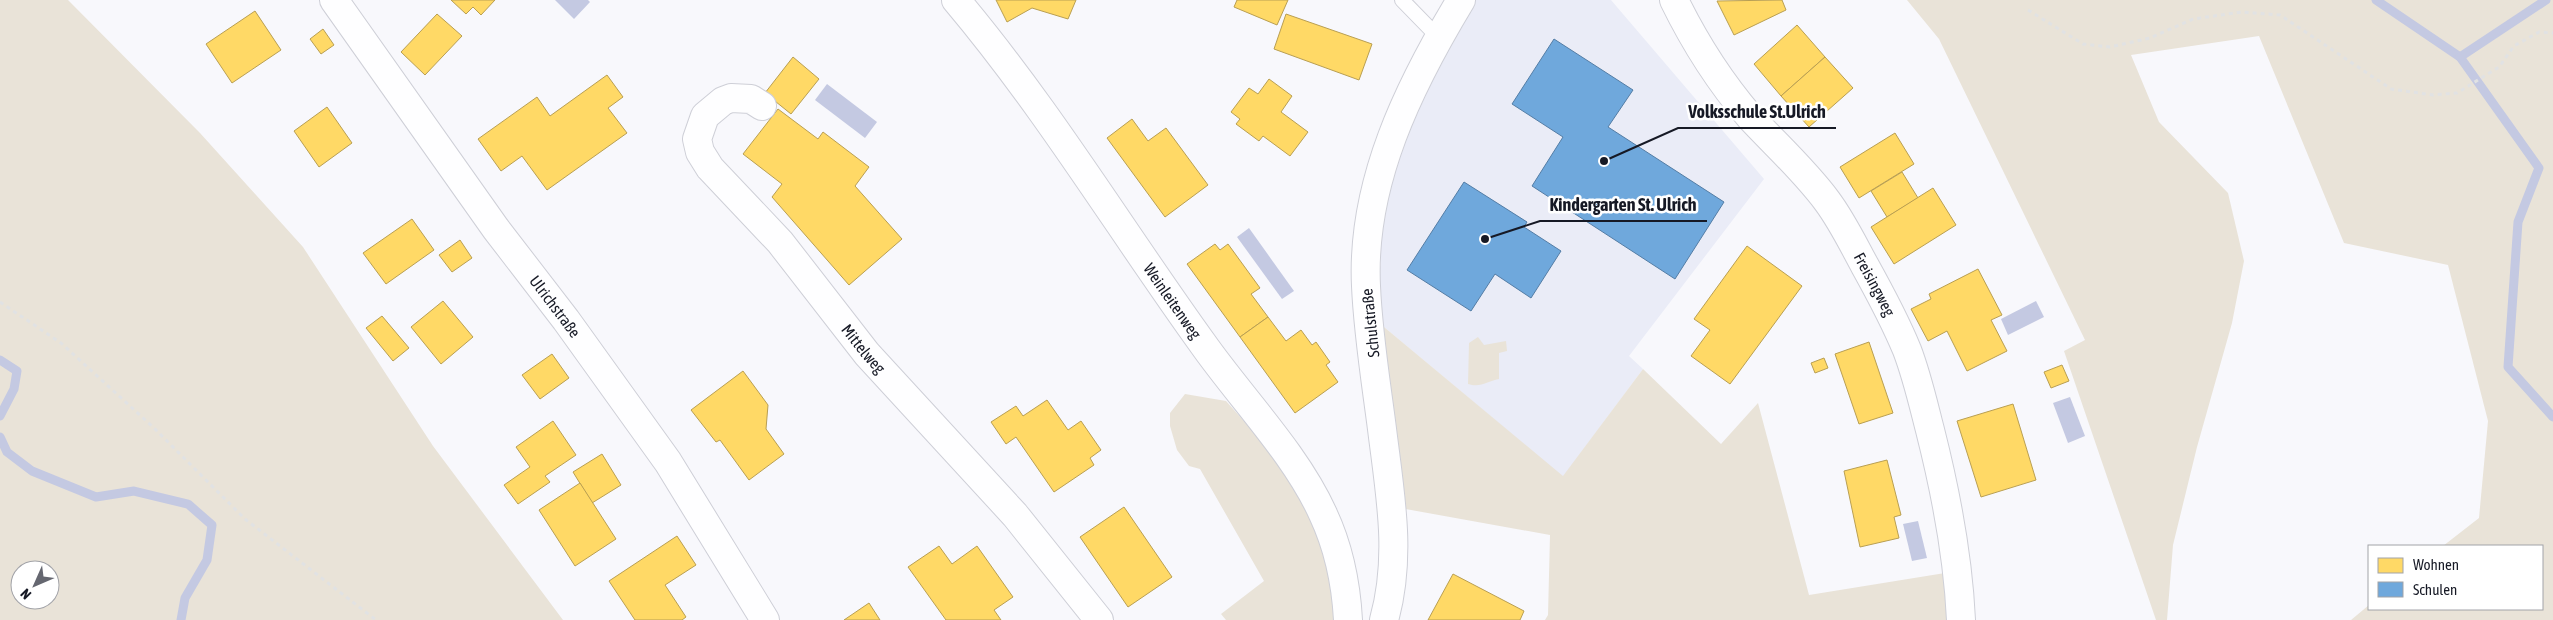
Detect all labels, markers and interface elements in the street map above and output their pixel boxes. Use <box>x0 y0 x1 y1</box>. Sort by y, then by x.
callout: Volksschule St.Ulrich <box>1678 95 1836 128</box>
text: Volksschule St.Ulrich <box>1687 101 1826 122</box>
callout: Kindergarten St. Ulrich <box>1540 188 1707 221</box>
text: Kindergarten St. Ulrich <box>1549 194 1697 215</box>
street label: Freisingweg <box>1850 250 1899 320</box>
street label: Weinleitenweg <box>1140 260 1205 343</box>
street label: Ulrichstraße <box>526 272 584 341</box>
street label: Schulstraße <box>1357 288 1383 358</box>
street label: Mittelweg <box>838 320 889 378</box>
legend <box>2368 545 2543 610</box>
text: Wohnen <box>2413 556 2459 573</box>
north arrow <box>10 560 60 610</box>
text: Schulen <box>2413 581 2457 598</box>
text: N <box>17 586 34 603</box>

